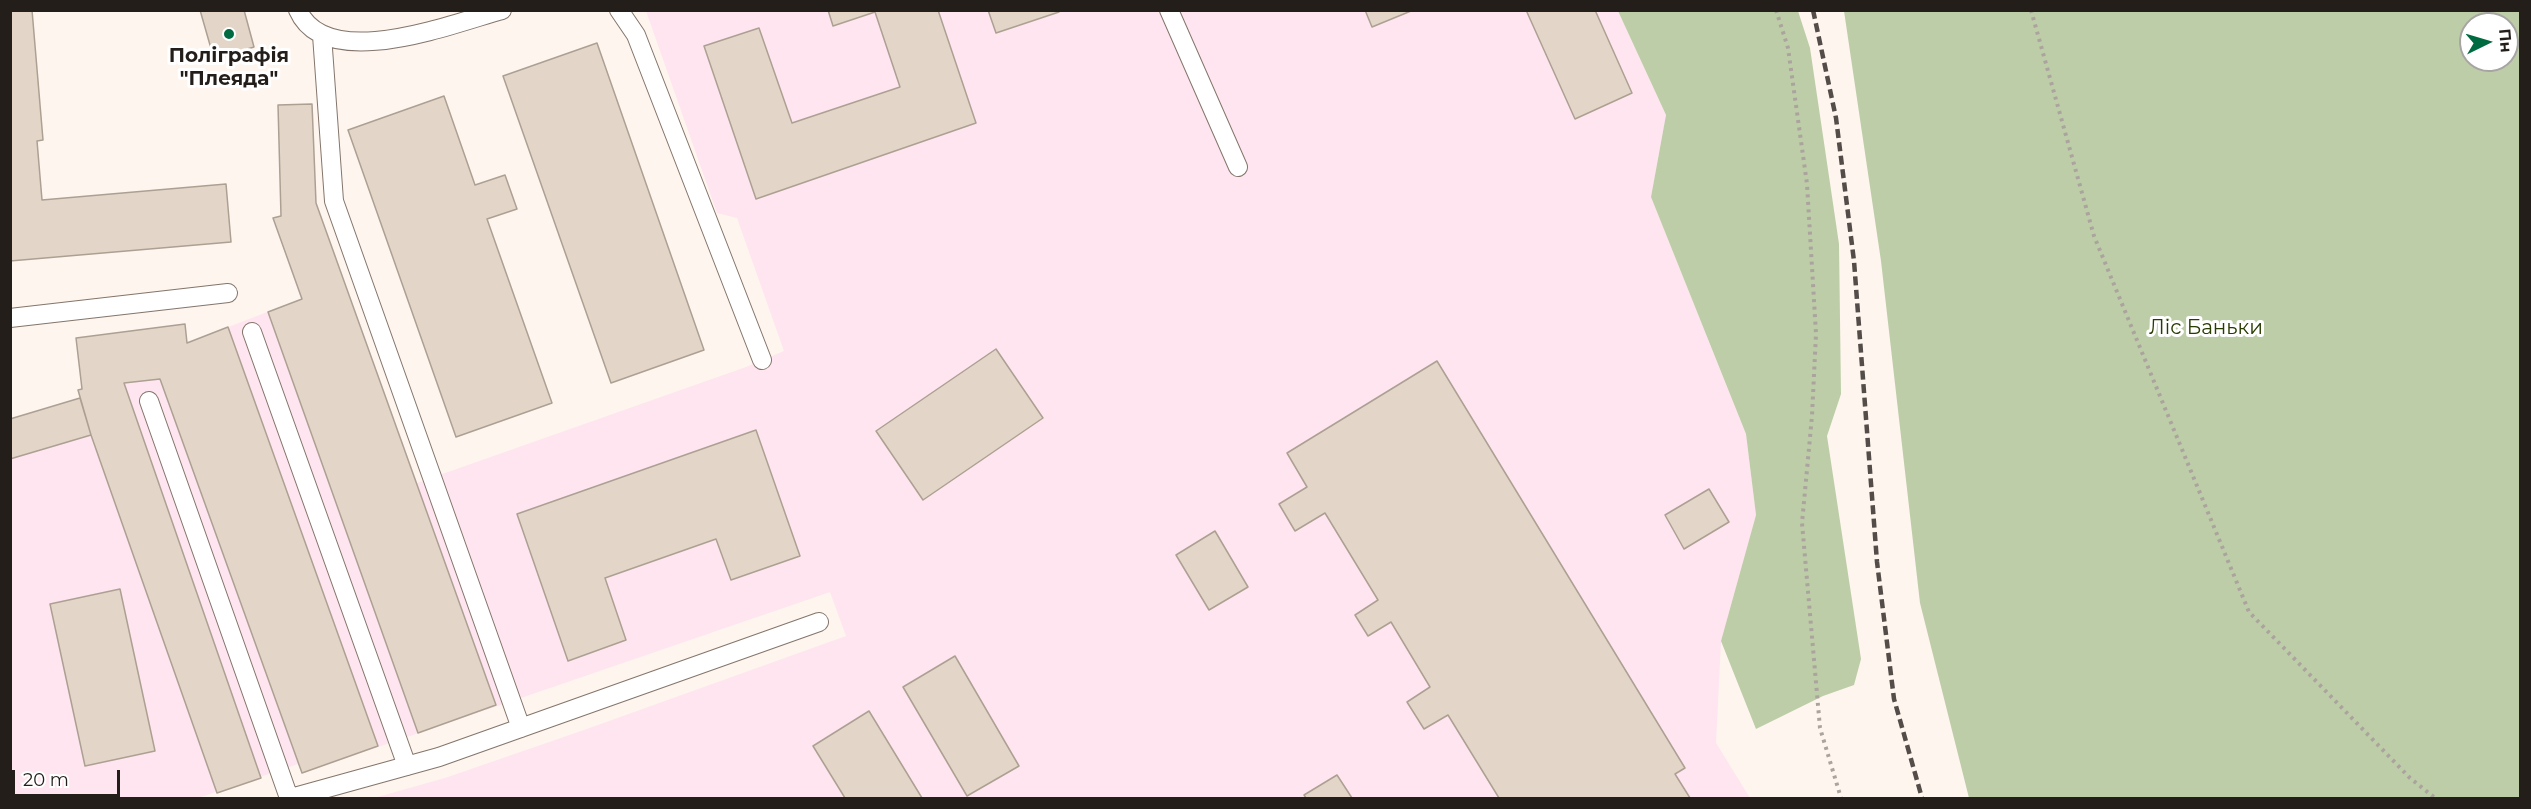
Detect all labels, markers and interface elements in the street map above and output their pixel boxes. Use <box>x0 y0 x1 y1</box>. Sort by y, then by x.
north arrow <box>2459 12 2519 72</box>
marker: Поліграфія "Плеяда" <box>222 27 236 41</box>
text: Пн <box>2495 28 2516 53</box>
place label: Поліграфія "Плеяда" <box>169 44 289 91</box>
park label: Ліс Баньки <box>2149 316 2263 340</box>
scale bar <box>15 758 123 796</box>
text: 20 m <box>23 769 69 791</box>

